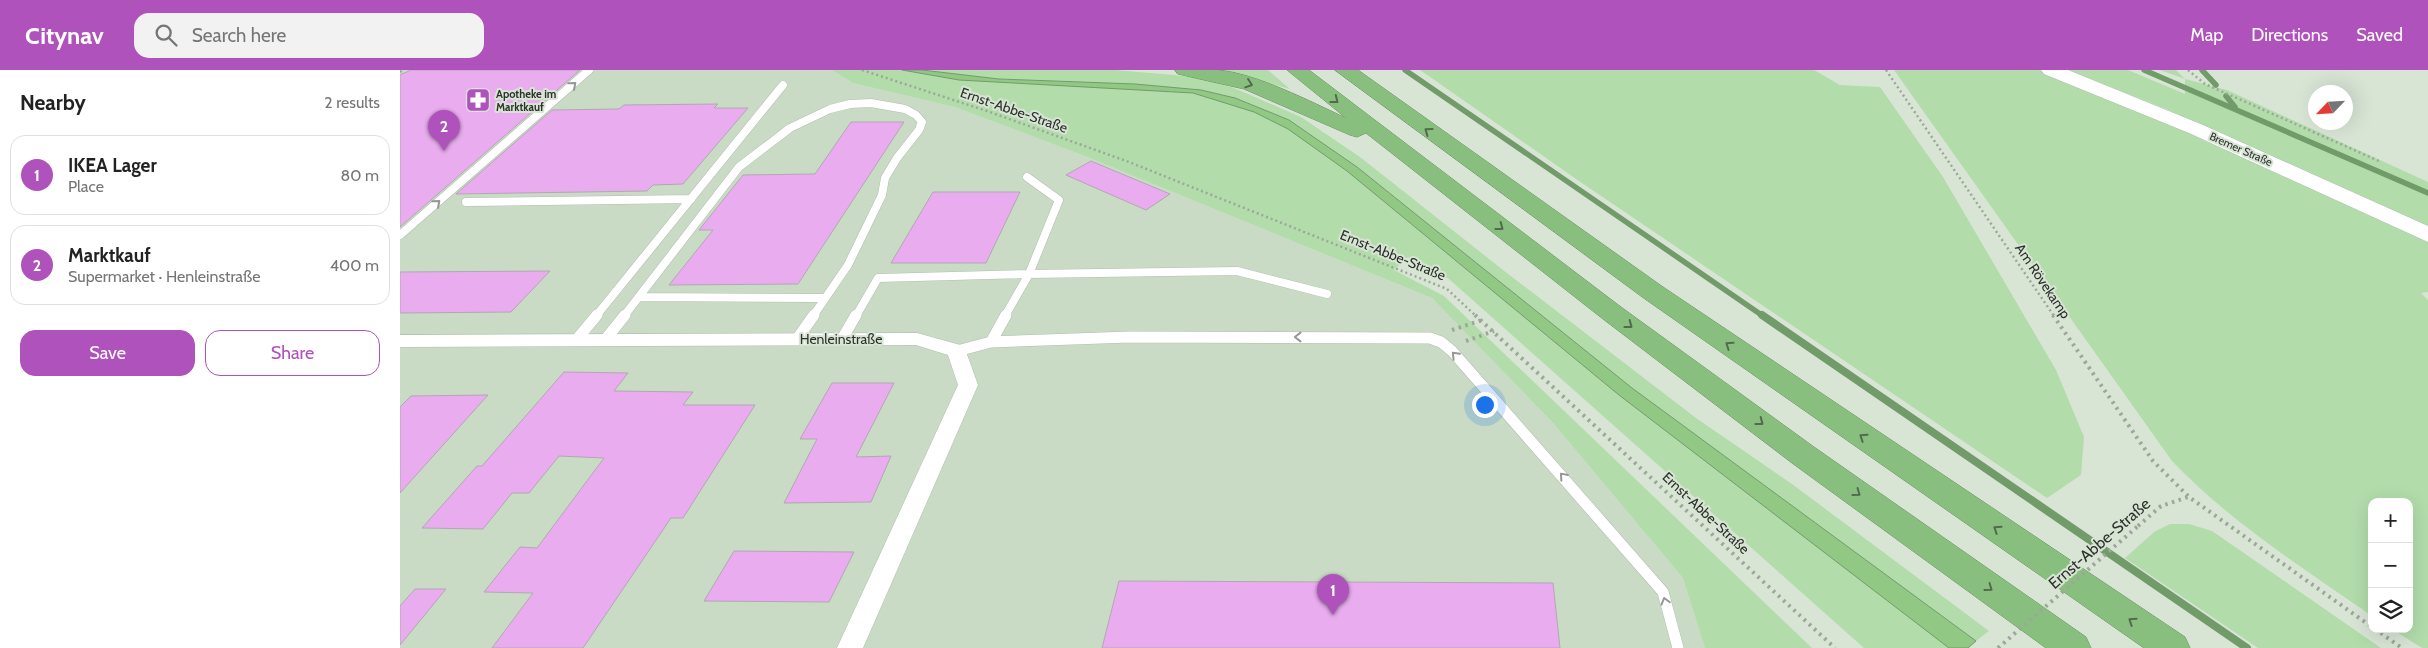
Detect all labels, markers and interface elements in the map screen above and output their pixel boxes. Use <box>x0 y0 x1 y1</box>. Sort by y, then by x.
search box <box>134 13 484 58</box>
text: Citynav <box>25 21 104 50</box>
icon: search <box>152 21 180 49</box>
text: Search here <box>192 24 286 47</box>
text: Map <box>2190 24 2223 46</box>
text: Directions <box>2251 24 2328 46</box>
text: Saved <box>2356 24 2403 46</box>
one-way arrow <box>1244 78 1253 88</box>
one-way arrow <box>567 81 576 90</box>
street label: Ernst-Abbe-Straße <box>958 83 1070 137</box>
north arrow <box>2308 85 2353 130</box>
pharmacy icon: Apotheke im Marktkauf <box>465 87 491 113</box>
place label: Apotheke im Marktkauf <box>496 87 556 114</box>
text: Nearby <box>20 90 86 115</box>
text: 2 results <box>324 93 380 112</box>
one-way arrow <box>1329 94 1339 103</box>
pin: 2 <box>428 110 460 151</box>
one-way arrow <box>1424 128 1434 137</box>
street label: Bremer Straße <box>2207 129 2275 169</box>
text: IKEA Lager <box>68 154 157 177</box>
text: 1 <box>34 166 40 185</box>
text: 80 m <box>341 166 379 185</box>
text: Place <box>68 177 104 196</box>
one-way arrow <box>431 199 440 208</box>
one-way arrow <box>1494 221 1504 230</box>
street label: Ernst-Abbe-Straße <box>1338 226 1448 284</box>
street label: Am Rövekamp <box>2011 240 2075 322</box>
text: Marktkauf <box>68 244 151 267</box>
text: 2 <box>33 256 41 275</box>
text: 400 m <box>330 256 379 275</box>
text: Supermarket · Henleinstraße <box>68 267 260 286</box>
one-way arrow <box>1623 319 1633 328</box>
button: Save <box>20 330 195 376</box>
button: Share <box>205 330 380 376</box>
street label: Henleinstraße <box>800 330 882 348</box>
one-way arrow <box>1294 332 1302 342</box>
one-way arrow <box>1725 342 1735 351</box>
one-way arrow <box>1452 351 1461 360</box>
your location <box>1472 392 1498 418</box>
one-way arrow <box>1754 416 1764 425</box>
one-way arrow <box>1859 434 1868 444</box>
street label: Ernst-Abbe-Straße <box>1659 468 1753 558</box>
one-way arrow <box>1560 473 1569 482</box>
one-way arrow <box>1851 487 1861 496</box>
street label: Ernst-Abbe-Straße <box>2045 494 2154 593</box>
map controls <box>2368 498 2413 633</box>
button: + <box>2368 498 2413 543</box>
one-way arrow <box>1993 526 2003 535</box>
button: − <box>2368 543 2413 588</box>
pin: 1 <box>1317 574 1349 615</box>
one-way arrow <box>1984 582 1993 591</box>
button: layers <box>2368 588 2413 633</box>
one-way arrow <box>1661 597 1671 606</box>
one-way arrow <box>2128 617 2137 627</box>

